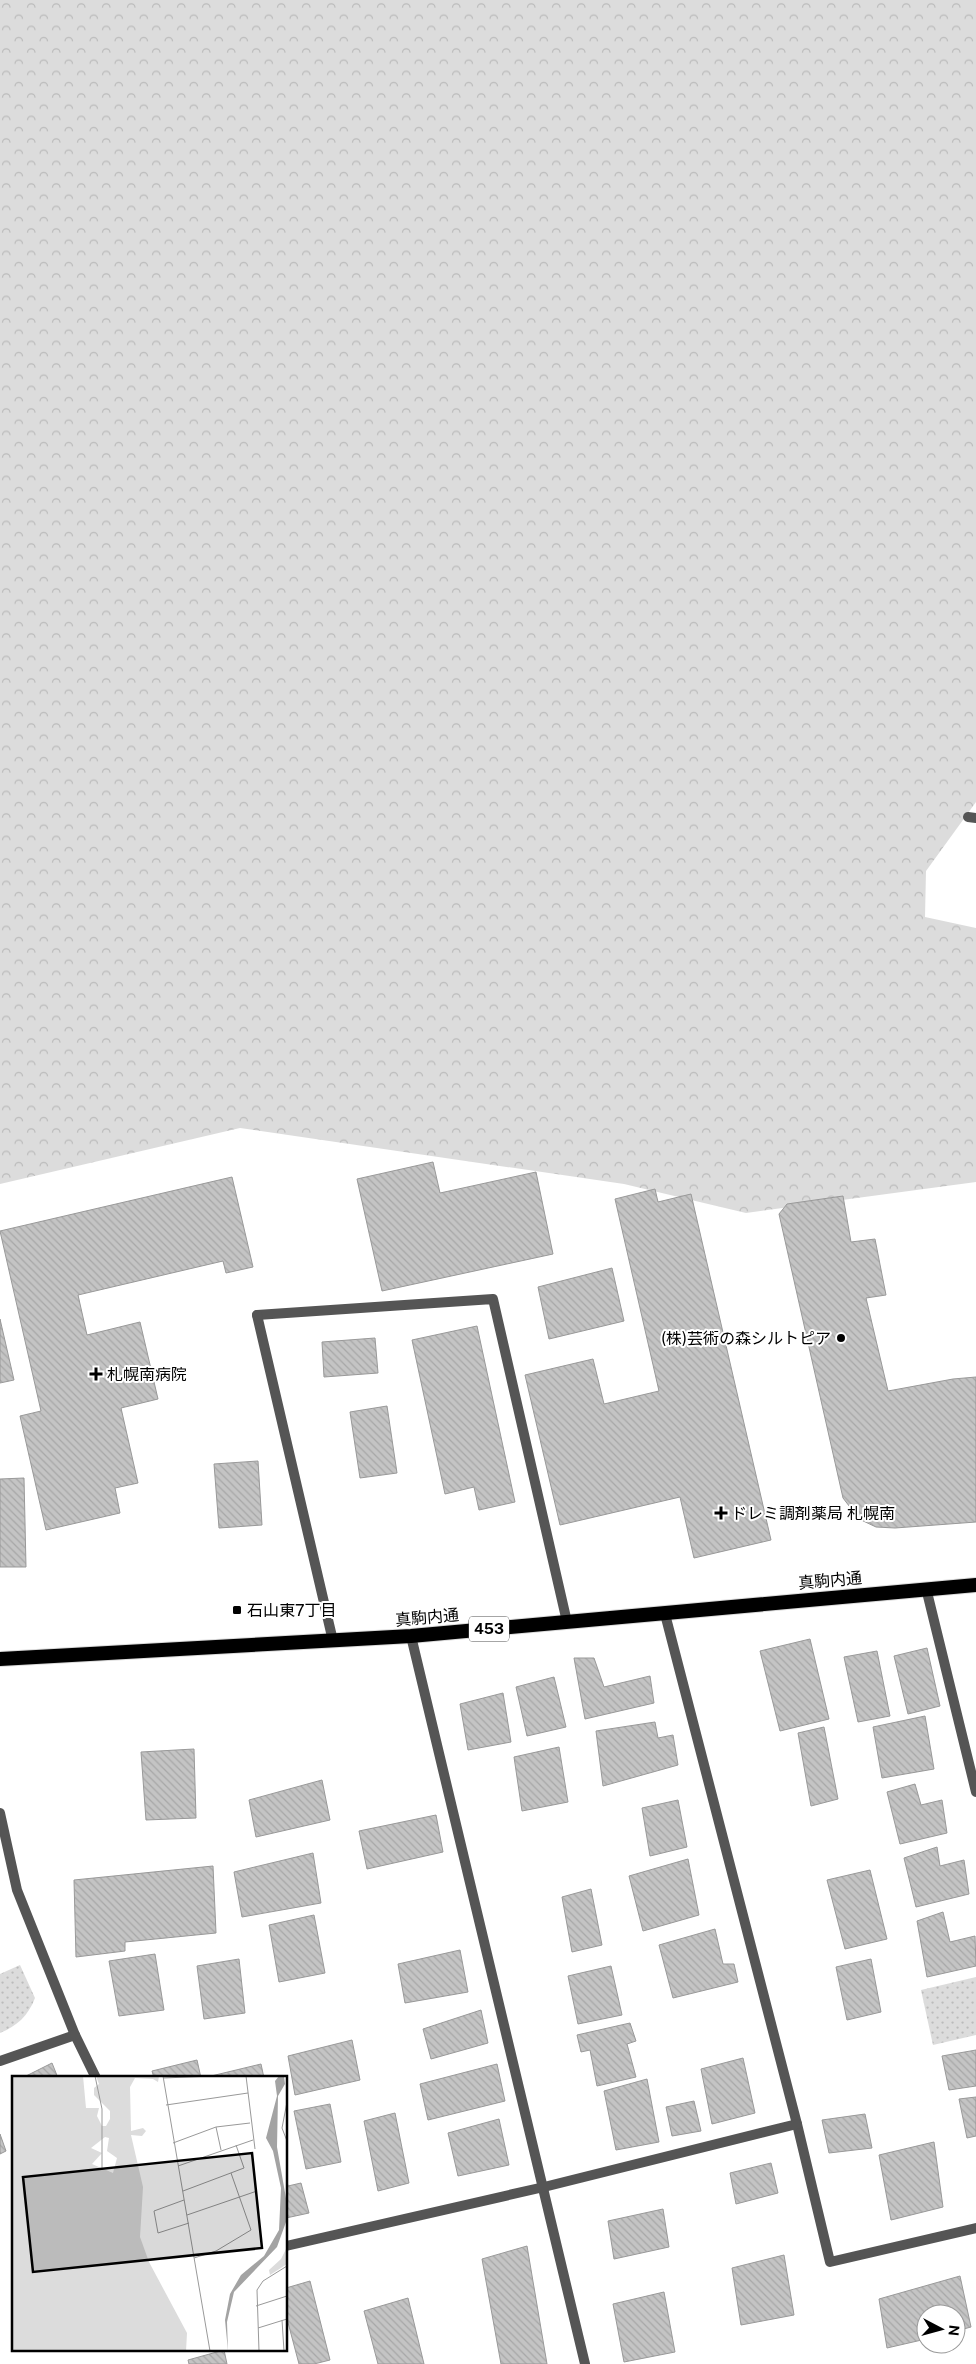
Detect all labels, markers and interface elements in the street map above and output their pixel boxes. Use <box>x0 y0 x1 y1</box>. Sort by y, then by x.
place label: (株)芸術の森シルトピア <box>661 1329 831 1348</box>
marker: (株)芸術の森シルトピア <box>835 1332 847 1344</box>
place label: 札幌南病院 <box>107 1365 187 1384</box>
marker: 札幌南病院 <box>89 1367 103 1381</box>
place label: ドレミ調剤薬局 札幌南 <box>731 1504 895 1523</box>
marker: ドレミ調剤薬局 札幌南 <box>715 1507 727 1519</box>
street label: 真駒内通 <box>797 1568 863 1593</box>
place label: 石山東7丁目 <box>247 1601 337 1620</box>
marker: 石山東7丁目 <box>231 1604 243 1616</box>
street label: 真駒内通 <box>394 1605 460 1630</box>
road number: 453 <box>469 1616 509 1642</box>
inset map <box>12 2076 288 2352</box>
north arrow <box>916 2304 966 2354</box>
text: N <box>945 2324 962 2337</box>

